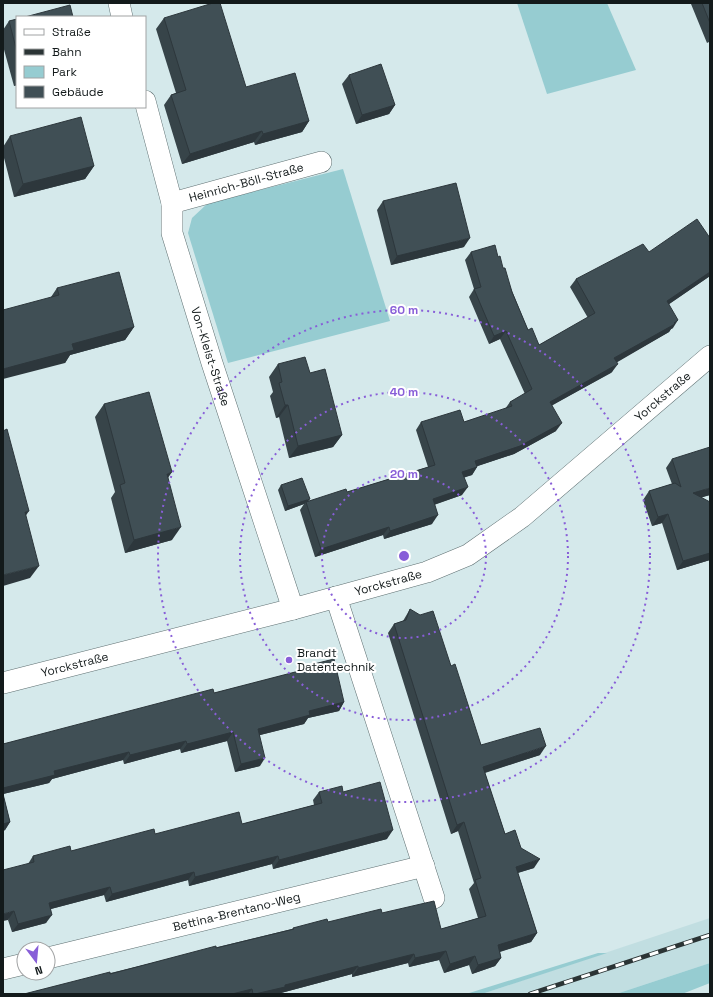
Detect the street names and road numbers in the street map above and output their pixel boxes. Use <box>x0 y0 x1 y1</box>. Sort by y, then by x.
street label: Heinrich-Böll-Straße <box>187 159 305 206</box>
street label: Von-Kleist-Straße <box>187 305 234 408</box>
street label: Yorckstraße <box>631 368 694 425</box>
street label: Yorckstraße <box>353 566 424 600</box>
street label: Yorckstraße <box>39 648 110 681</box>
street label: Bettina-Brentano-Weg <box>171 889 302 935</box>

